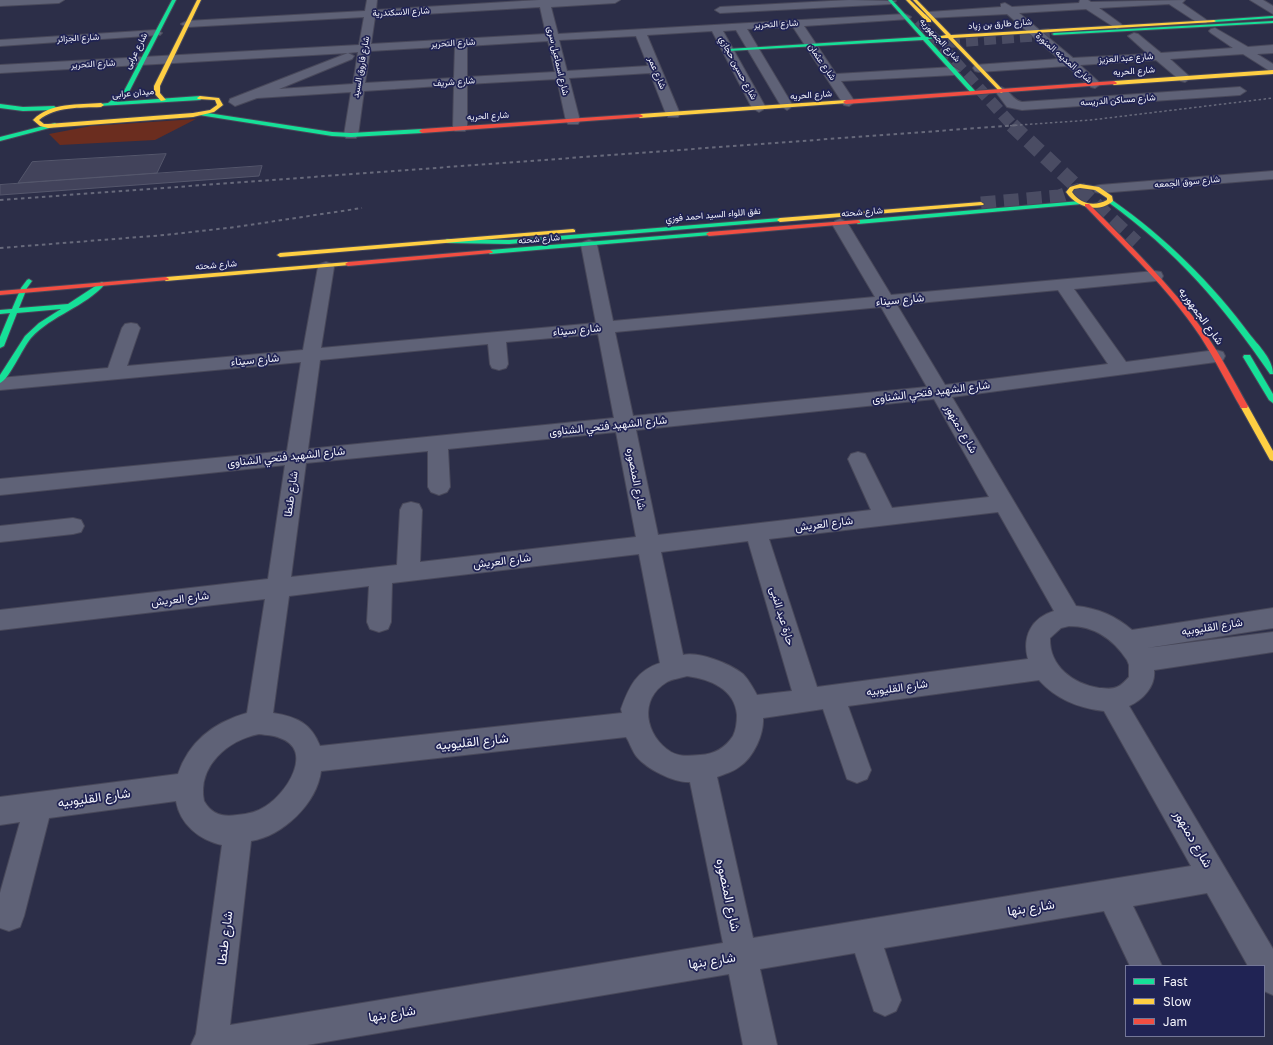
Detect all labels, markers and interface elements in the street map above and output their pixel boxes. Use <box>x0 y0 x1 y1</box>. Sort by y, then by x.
street label: شارع الاسكندرية <box>372 5 430 19</box>
street label: شارع الجمهوريه <box>917 16 963 64</box>
street label: شارع طارق بن زياد <box>968 16 1032 32</box>
street label: شارع التحرير <box>754 17 798 31</box>
street label: شارع اسماعيل سرى <box>545 25 571 97</box>
street label: شارع الجزائر <box>57 31 99 45</box>
street label: شارع عرابى <box>122 31 150 71</box>
street label: شارع المدينه المنورة <box>1034 31 1094 85</box>
street label: شارع حسين حجازي <box>717 34 759 102</box>
street label: شارع فاروق السيد <box>350 35 372 99</box>
street label: شارع التحرير <box>431 36 475 50</box>
street label: شارع عثمان <box>806 42 838 82</box>
street label: شارع عبد العزيز <box>1098 51 1154 65</box>
street label: شارع عمر <box>646 55 668 91</box>
street label: شارع التحرير <box>71 57 115 71</box>
street label: شارع الحريه <box>1113 64 1155 78</box>
street label: شارع شريف <box>433 75 475 89</box>
street label: ميدان عرابى <box>111 86 155 100</box>
street label: شارع الحريه <box>790 88 832 102</box>
street label: شارع مساكن الدريسه <box>1080 92 1156 108</box>
street label: شارع الحريه <box>467 110 509 122</box>
street label: شارع سوق الجمعه <box>1154 174 1220 190</box>
street label: نفق اللواء السيد احمد فوزي <box>665 205 761 225</box>
street label: شارع شحته <box>841 205 883 219</box>
street label: شارع شحته <box>518 232 560 246</box>
street label: شارع شحته <box>195 258 237 272</box>
street label: شارع الجمهوريه <box>1176 285 1226 347</box>
street label: شارع سيناء <box>875 291 925 309</box>
street label: شارع سيناء <box>552 321 602 339</box>
street label: شارع سيناء <box>230 351 280 369</box>
street label: شارع الشهيد فتحي الشناوى <box>871 378 991 406</box>
street label: شارع دمنهور <box>942 402 980 456</box>
street label: شارع الشهيد فتحي الشناوى <box>548 413 668 439</box>
street label: شارع الشهيد فتحي الشناوى <box>226 444 346 470</box>
street label: شارع المنصوره <box>624 447 648 511</box>
street label: شارع طنطا <box>281 470 301 518</box>
street label: شارع العريش <box>794 514 854 534</box>
street label: شارع العريش <box>472 551 532 571</box>
street label: حارة عبد النبى <box>767 585 797 647</box>
street label: شارع العريش <box>150 589 210 609</box>
street label: شارع القليوبيه <box>1180 616 1244 638</box>
street label: شارع القليوبيه <box>865 677 929 699</box>
street label: شارع القليوبيه <box>435 730 509 754</box>
street label: شارع القليوبيه <box>57 785 131 811</box>
street label: شارع دمنهور <box>1170 808 1216 870</box>
street label: شارع المنصوره <box>713 857 743 933</box>
street label: شارع بنها <box>1006 897 1056 919</box>
street label: شارع طنطا <box>214 910 236 966</box>
street label: شارع بنها <box>687 950 737 972</box>
legend <box>1125 965 1265 1037</box>
text: Fast <box>1163 974 1188 989</box>
text: Slow <box>1163 994 1191 1009</box>
street label: شارع بنها <box>367 1003 417 1025</box>
text: Jam <box>1163 1014 1187 1029</box>

